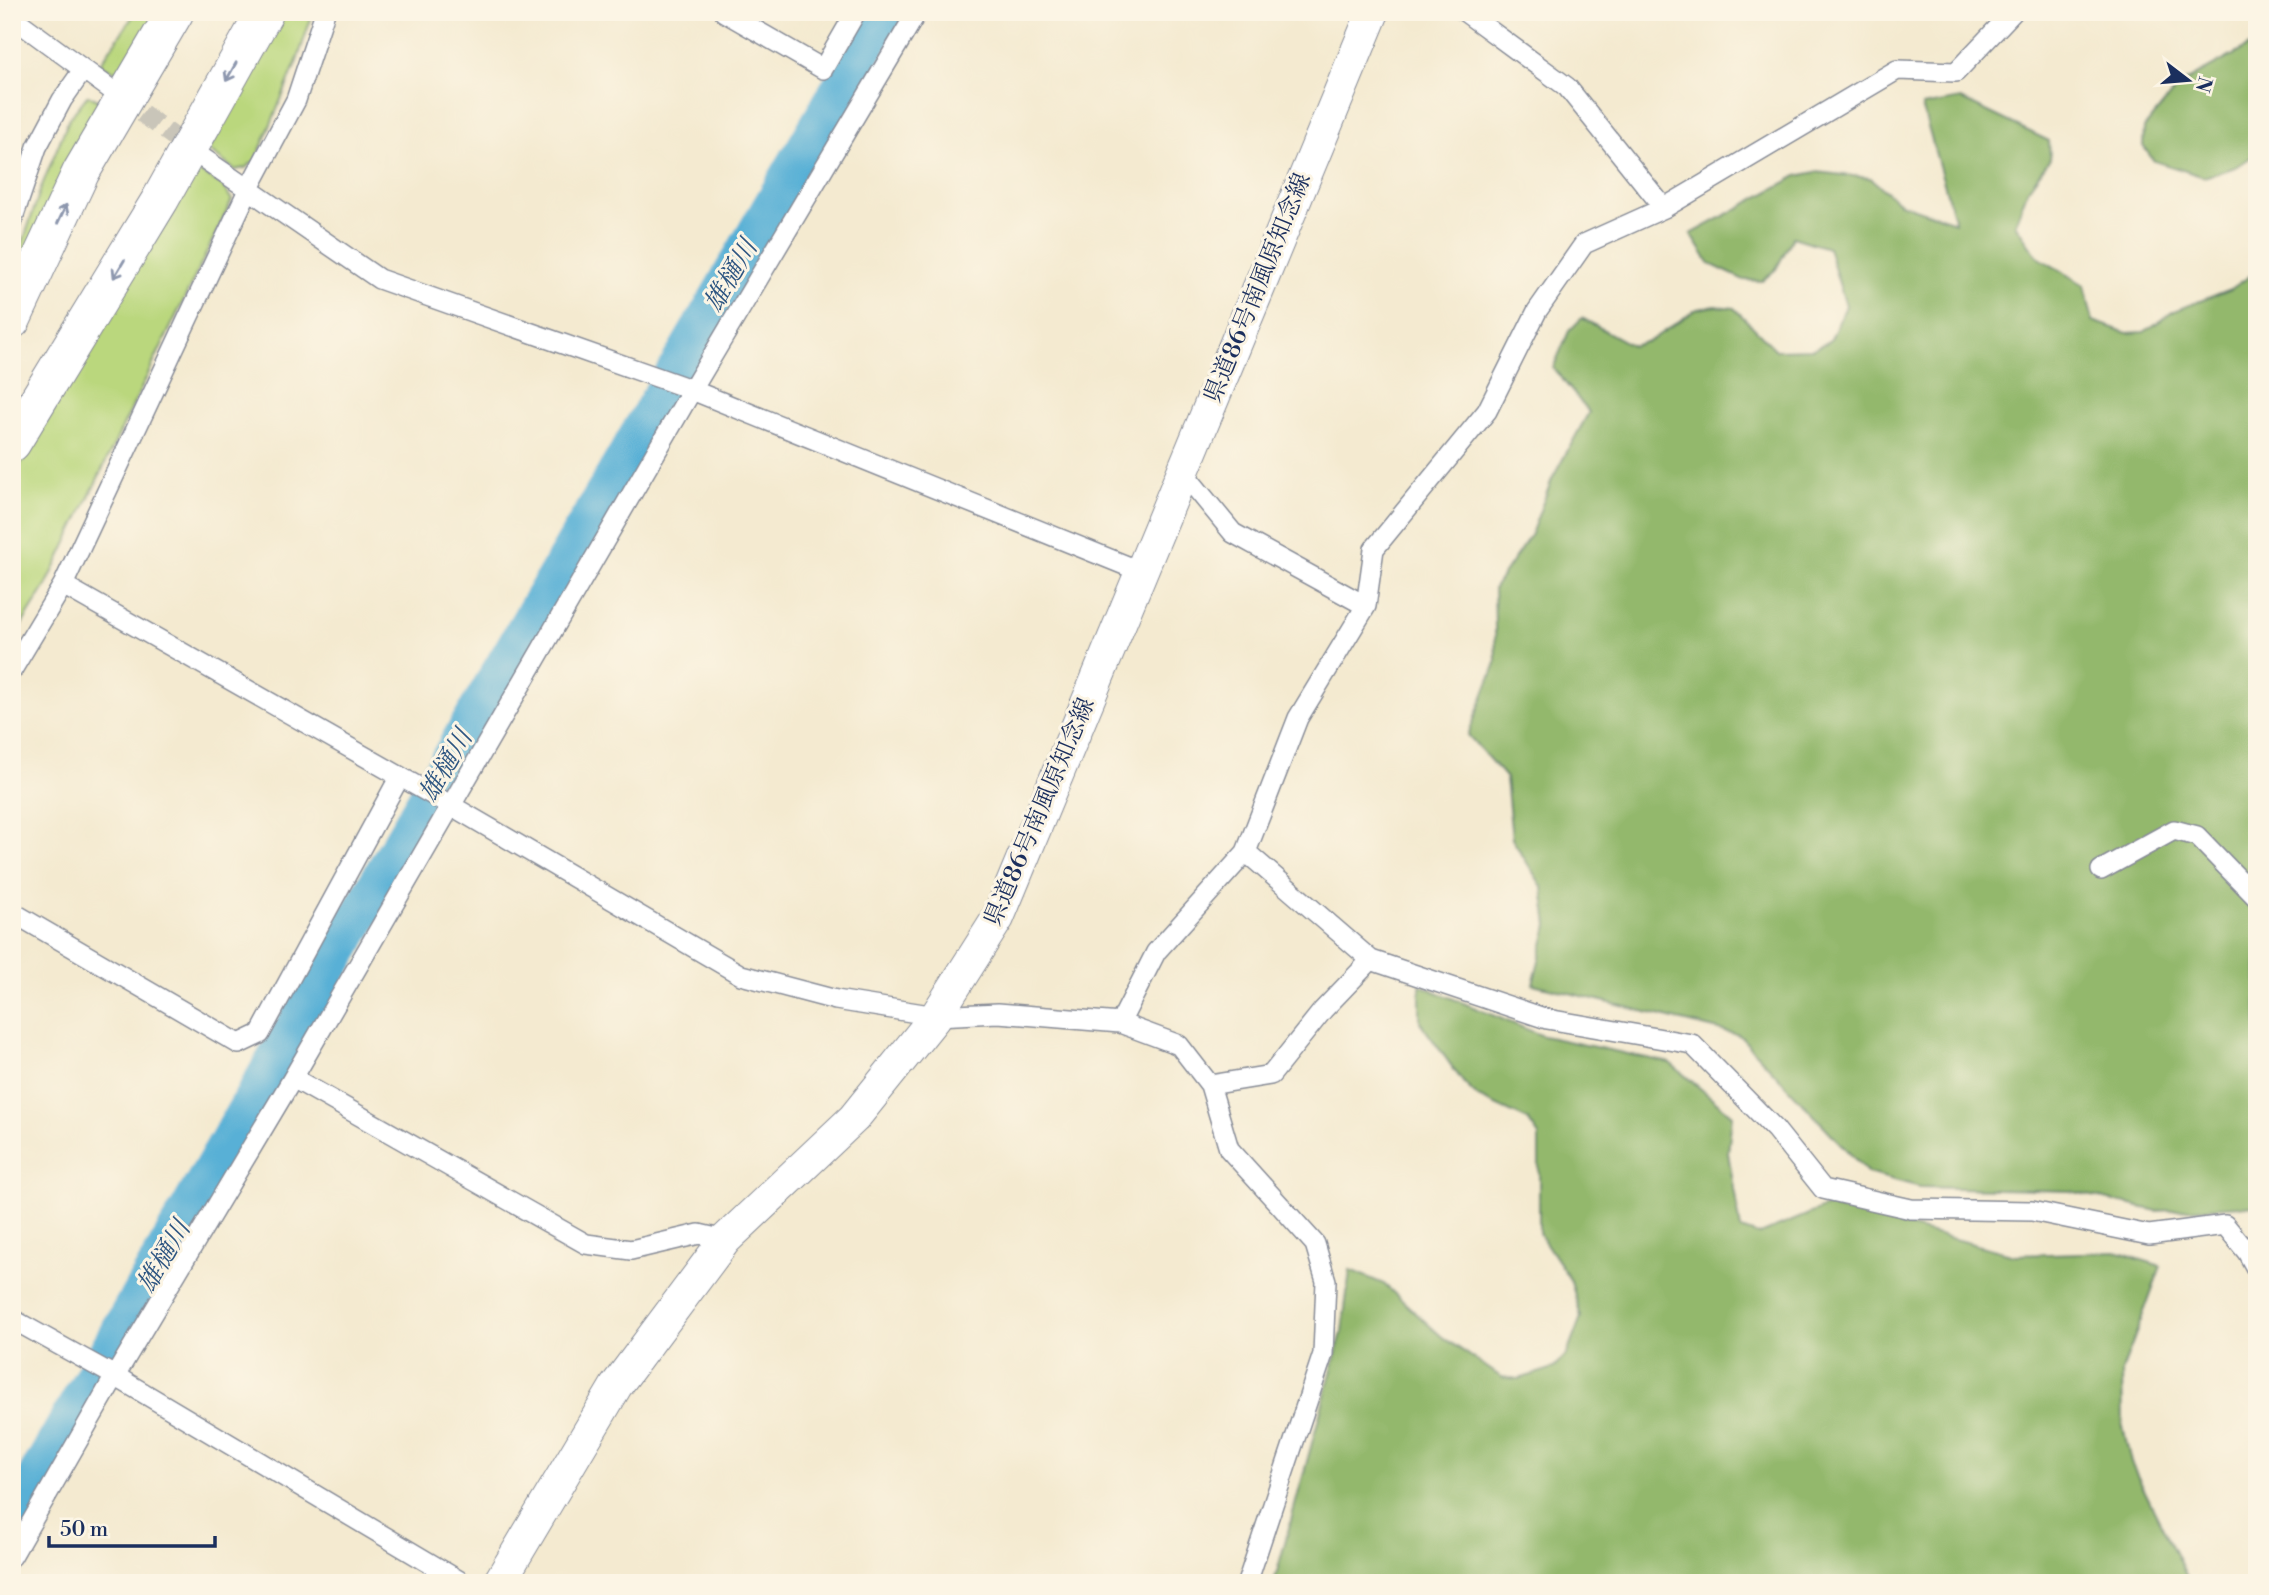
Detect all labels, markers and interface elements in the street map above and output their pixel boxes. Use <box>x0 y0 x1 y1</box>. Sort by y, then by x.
north arrow <box>2154 46 2224 116</box>
one-way arrow <box>224 61 238 81</box>
text: N <box>2190 74 2217 95</box>
street label: 県道86号南風原知念線 <box>1198 169 1318 407</box>
one-way arrow <box>55 204 69 225</box>
water label: 雄樋川 <box>698 232 766 318</box>
one-way arrow <box>111 259 125 279</box>
street label: 県道86号南風原知念線 <box>978 693 1102 931</box>
water label: 雄樋川 <box>413 722 481 808</box>
water label: 雄樋川 <box>131 1213 199 1299</box>
scale bar <box>49 1504 215 1548</box>
text: 50 m <box>60 1517 108 1543</box>

